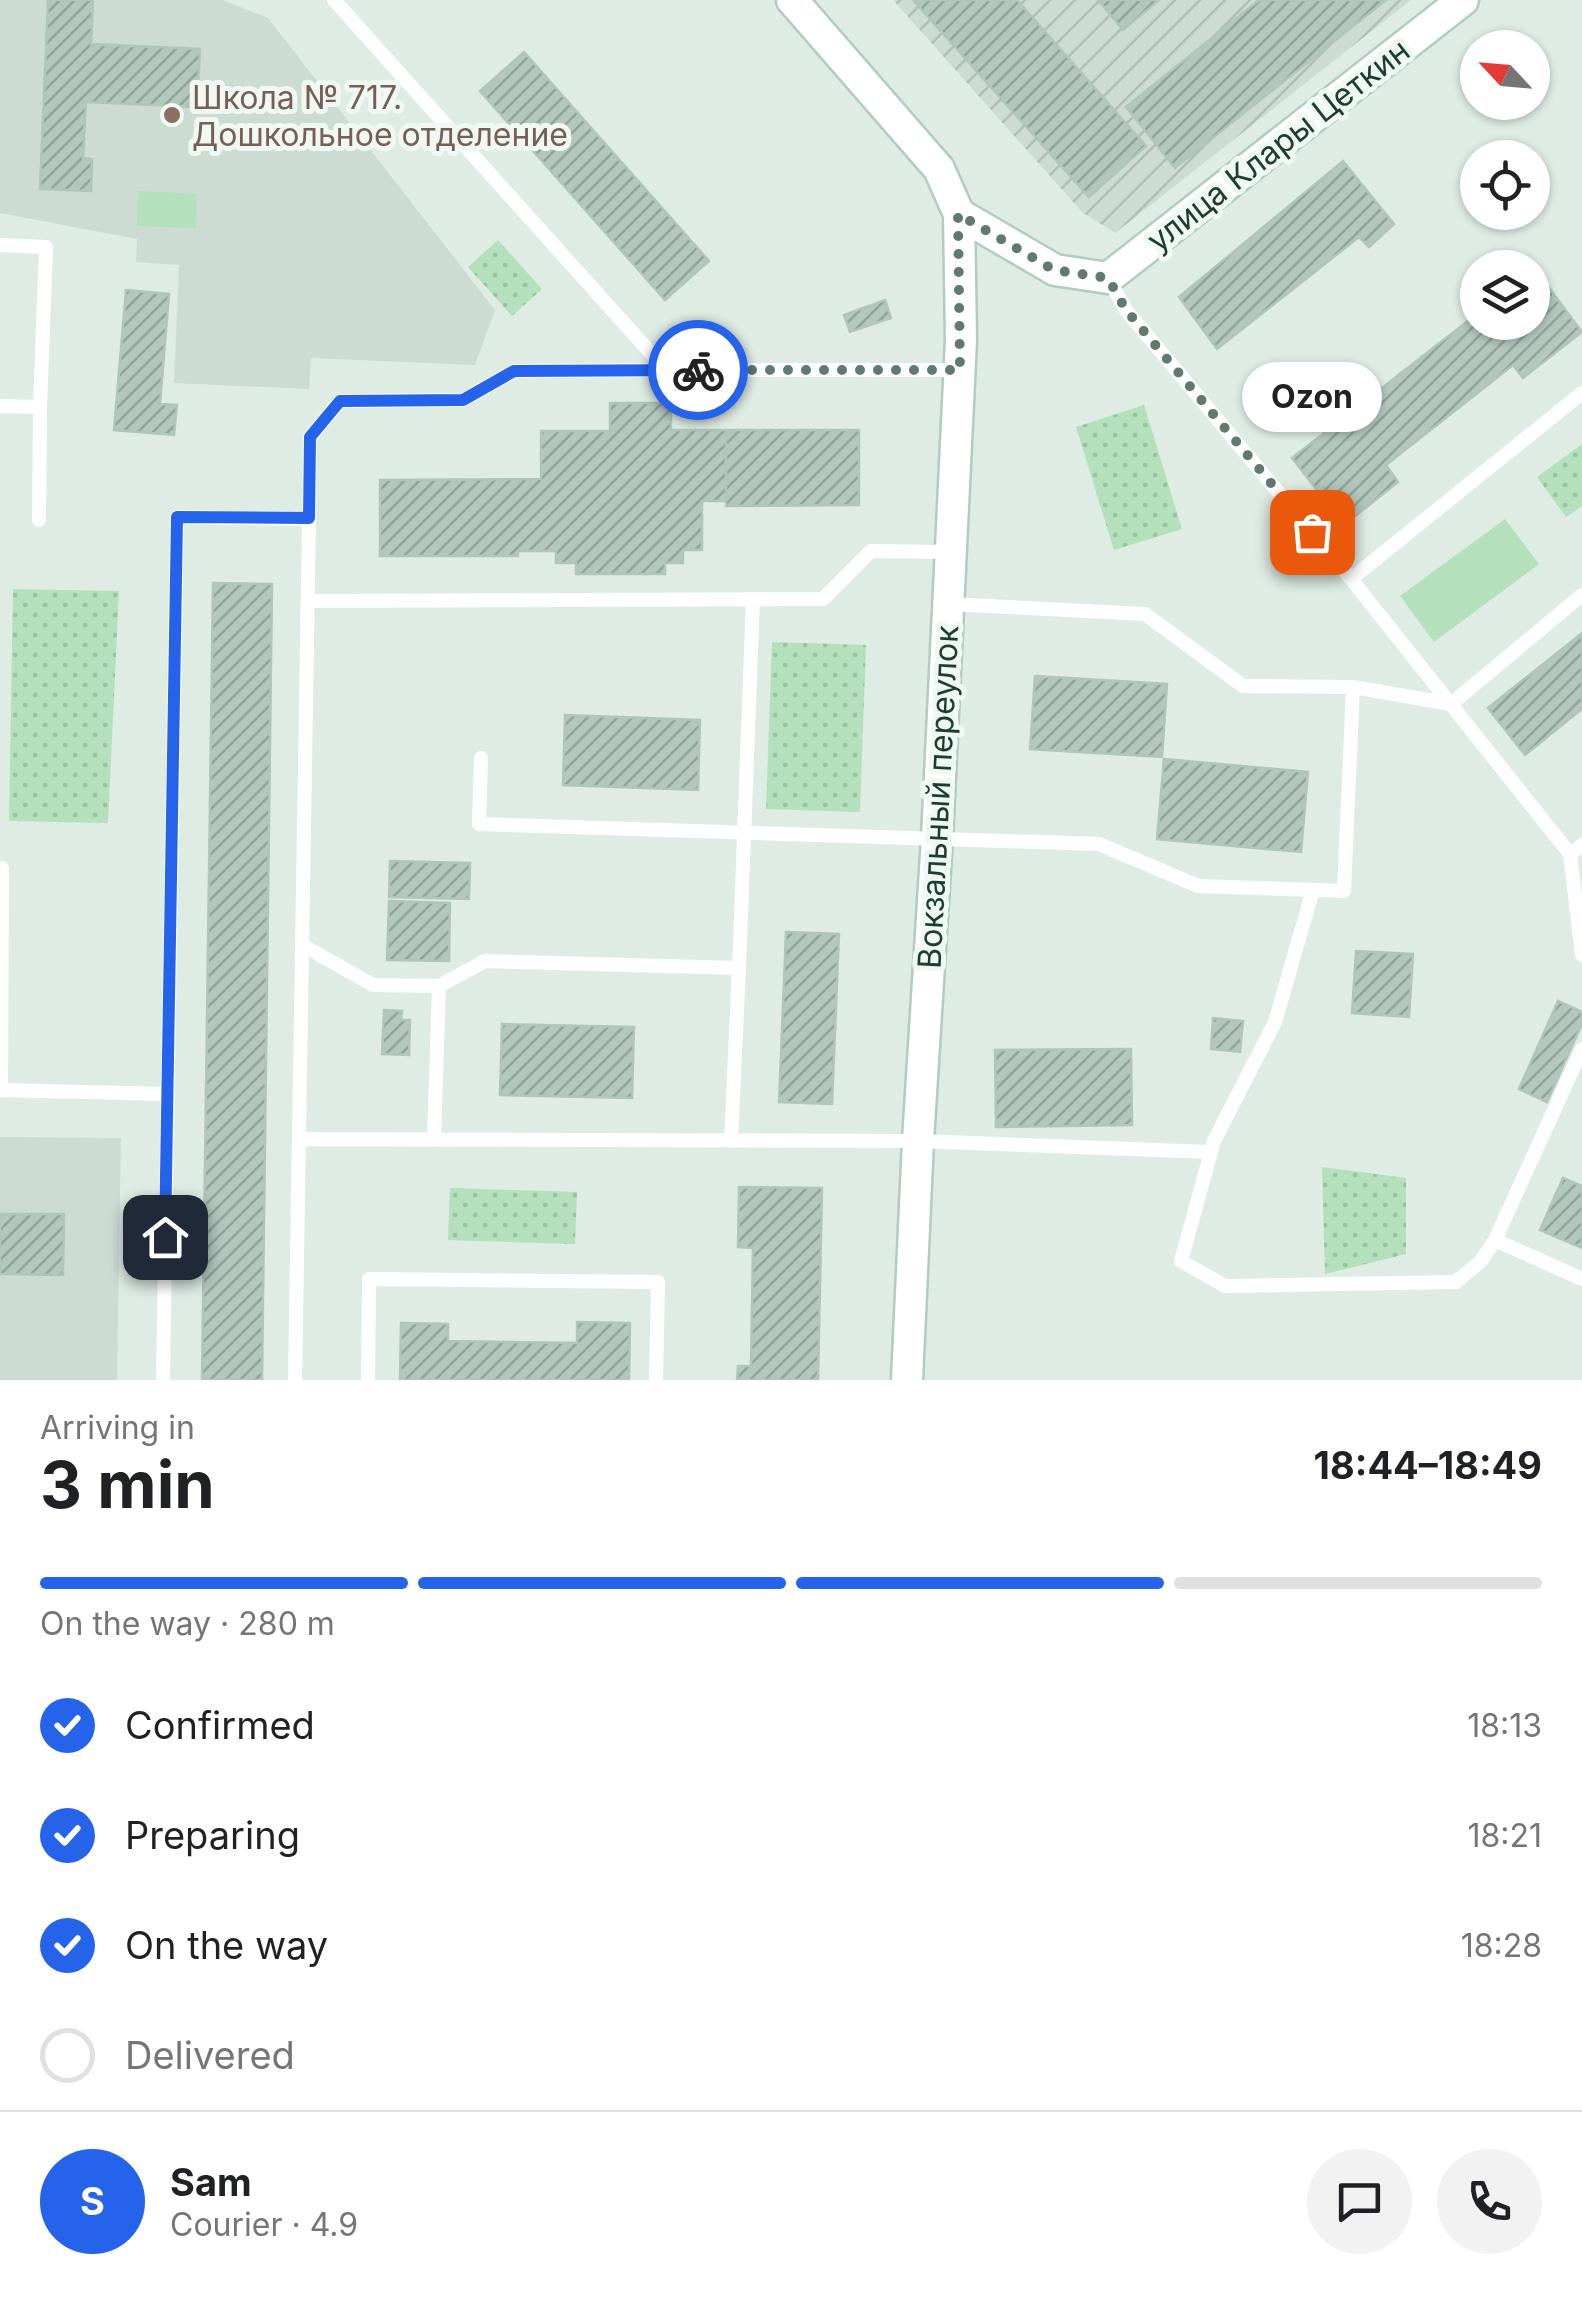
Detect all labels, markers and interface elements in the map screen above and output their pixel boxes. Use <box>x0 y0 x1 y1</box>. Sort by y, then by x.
street label: улица Клары Цеткин <box>1139 30 1417 260</box>
north arrow <box>1460 30 1550 120</box>
map controls <box>1460 30 1550 340</box>
place label: Школа № 717. Дошкольное отделение <box>192 78 568 154</box>
marker: Школа № 717. Дошкольное отделение <box>161 104 183 126</box>
button: locate <box>1460 140 1550 230</box>
button: layers <box>1460 250 1550 340</box>
courier <box>648 320 748 420</box>
icon: bike <box>671 343 726 398</box>
callout: Ozon <box>1242 362 1382 432</box>
text: Ozon <box>1271 377 1353 416</box>
pin <box>1270 490 1355 575</box>
icon: bag <box>1285 505 1340 560</box>
street label: Вокзальный переулок <box>910 624 966 970</box>
pin <box>123 1195 208 1280</box>
icon: home <box>138 1210 193 1265</box>
text: Arriving in <box>40 1408 195 1447</box>
text: 18:44–18:49 <box>1314 1442 1542 1488</box>
text: 3 min <box>40 1445 215 1524</box>
text: On the way · 280 m <box>40 1604 335 1643</box>
icon: check <box>40 1698 95 1753</box>
text: Confirmed <box>125 1702 315 1748</box>
text: 18:13 <box>1467 1706 1542 1745</box>
icon: check <box>40 1808 95 1863</box>
text: Preparing <box>125 1812 300 1858</box>
text: 18:21 <box>1467 1816 1542 1855</box>
icon: check <box>40 1918 95 1973</box>
text: On the way <box>125 1922 328 1968</box>
text: 18:28 <box>1461 1926 1542 1965</box>
text: Delivered <box>125 2032 295 2078</box>
button: chat <box>1307 2149 1412 2254</box>
button: phone <box>1437 2149 1542 2254</box>
text: Sam <box>170 2159 252 2205</box>
text: S <box>80 2178 105 2224</box>
text: Courier · 4.9 <box>170 2205 358 2244</box>

